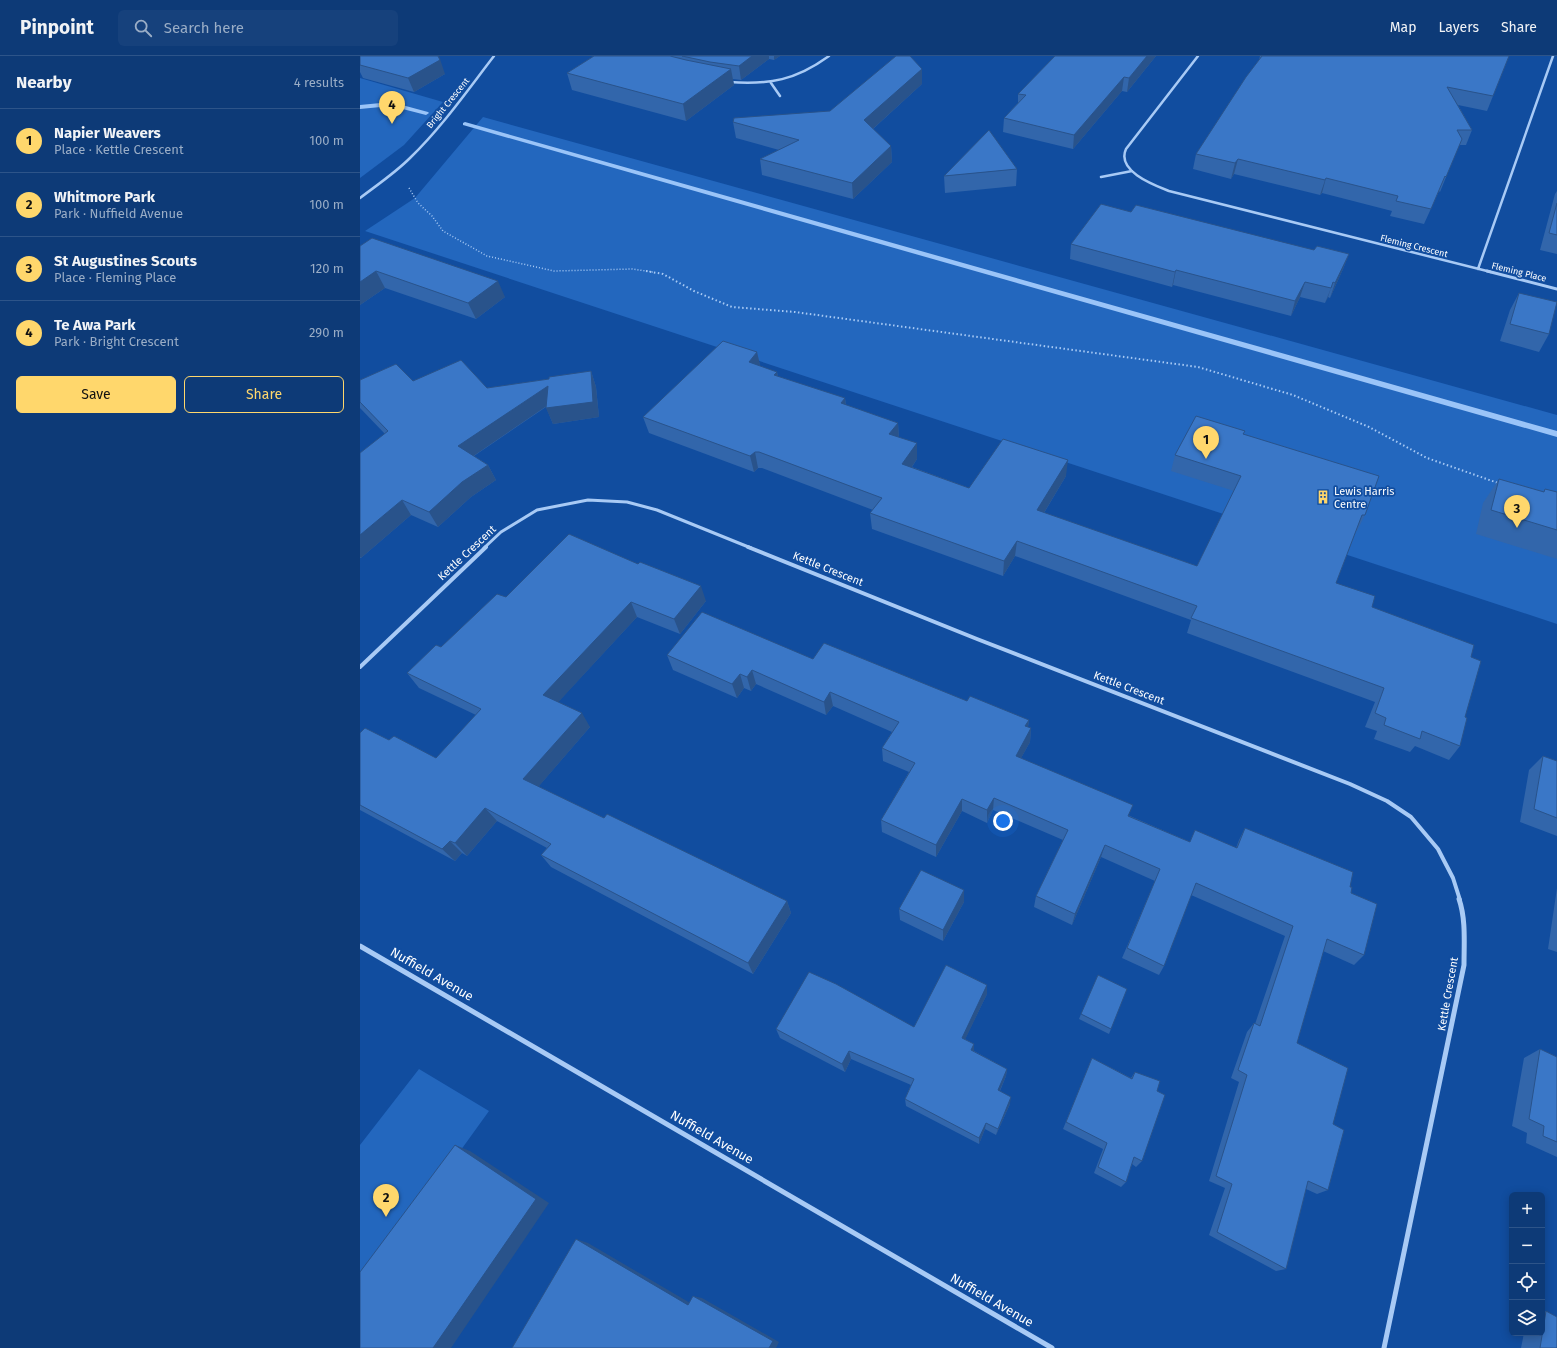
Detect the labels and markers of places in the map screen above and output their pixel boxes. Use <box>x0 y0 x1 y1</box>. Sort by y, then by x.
pin: 4 <box>379 91 405 124</box>
pin: 1 <box>1193 426 1219 459</box>
place label: Lewis Harris Centre <box>1334 485 1394 511</box>
building icon: Lewis Harris Centre <box>1315 489 1331 505</box>
pin: 3 <box>1504 495 1530 528</box>
pin: 2 <box>373 1184 399 1217</box>

